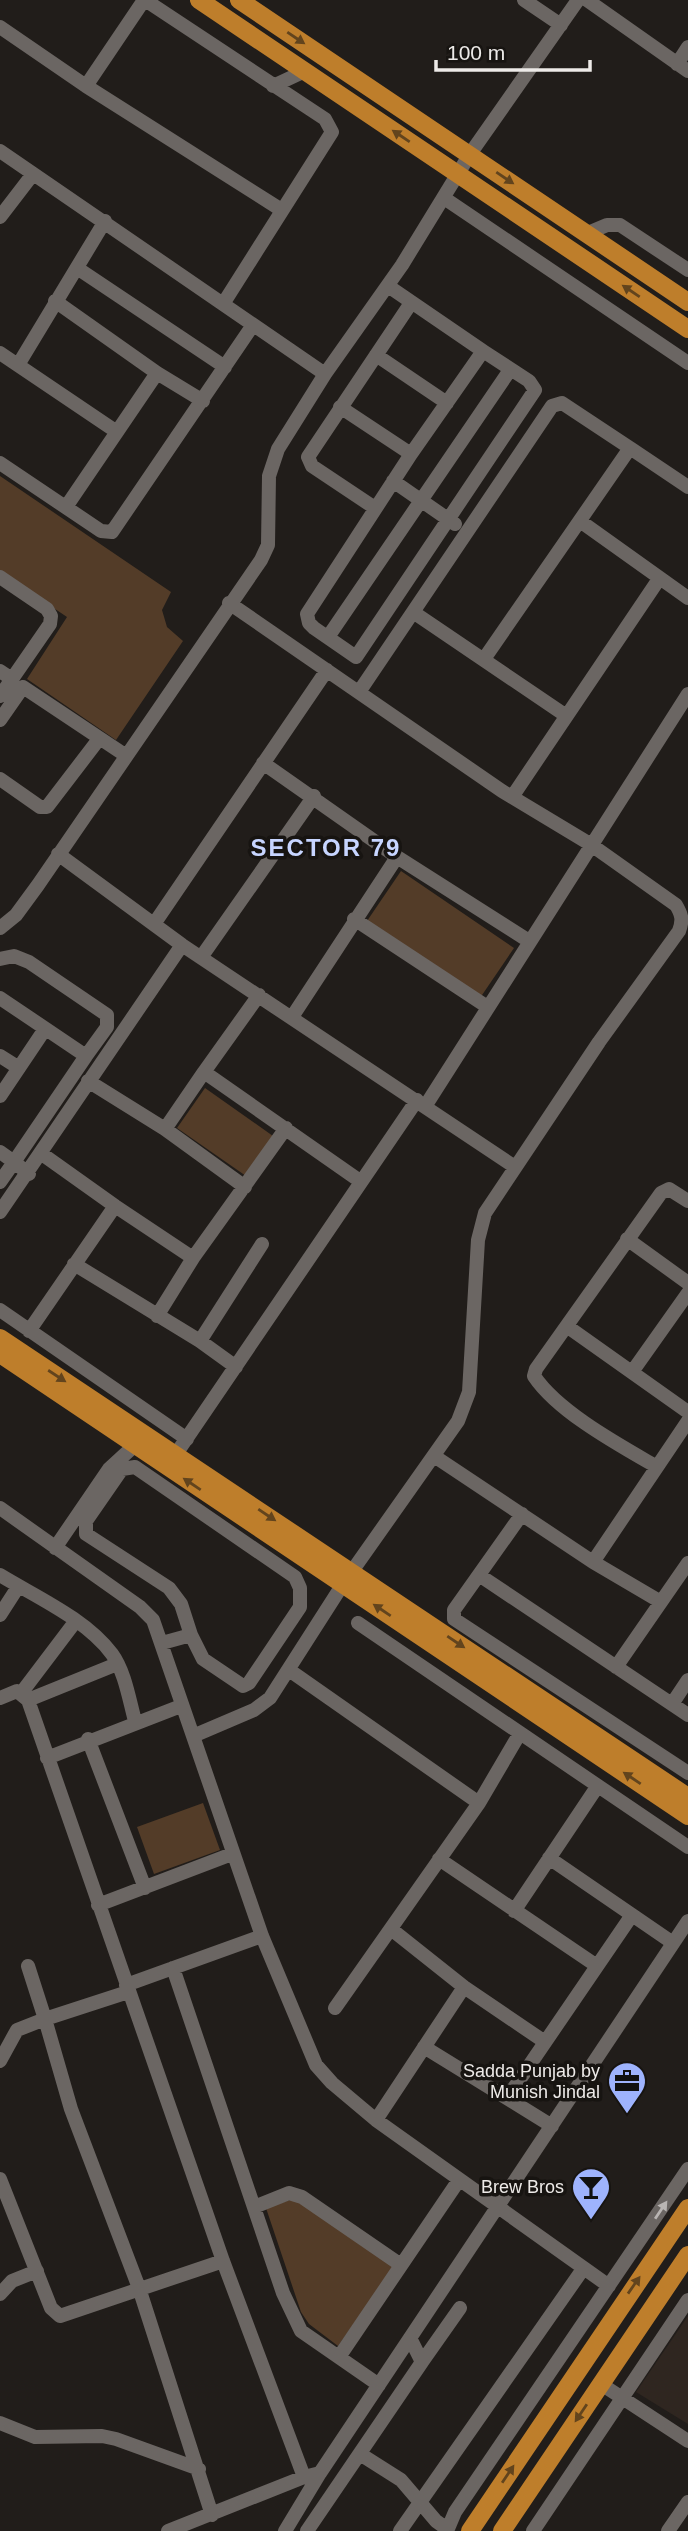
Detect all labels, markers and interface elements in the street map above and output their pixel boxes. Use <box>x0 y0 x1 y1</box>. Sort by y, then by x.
scale bar <box>436 28 590 72</box>
one-way arrow <box>286 31 305 44</box>
text: 100 m <box>447 41 505 64</box>
one-way arrow <box>392 129 410 143</box>
one-way arrow <box>496 171 514 185</box>
one-way arrow <box>622 285 641 298</box>
district label: SECTOR 79 <box>251 834 401 861</box>
one-way arrow <box>47 1369 67 1382</box>
one-way arrow <box>183 1477 201 1491</box>
one-way arrow <box>258 1508 276 1522</box>
one-way arrow <box>373 1603 391 1617</box>
one-way arrow <box>446 1635 465 1648</box>
one-way arrow <box>622 1772 641 1785</box>
office icon: Sadda Punjab by Munish Jindal <box>606 2060 648 2115</box>
place label: Sadda Punjab by Munish Jindal <box>463 2061 600 2102</box>
bar icon: Brew Bros <box>570 2166 612 2221</box>
place label: Brew Bros <box>481 2177 564 2197</box>
one-way arrow <box>654 2201 668 2219</box>
one-way arrow <box>628 2275 641 2295</box>
one-way arrow <box>575 2404 588 2423</box>
one-way arrow <box>501 2465 515 2483</box>

